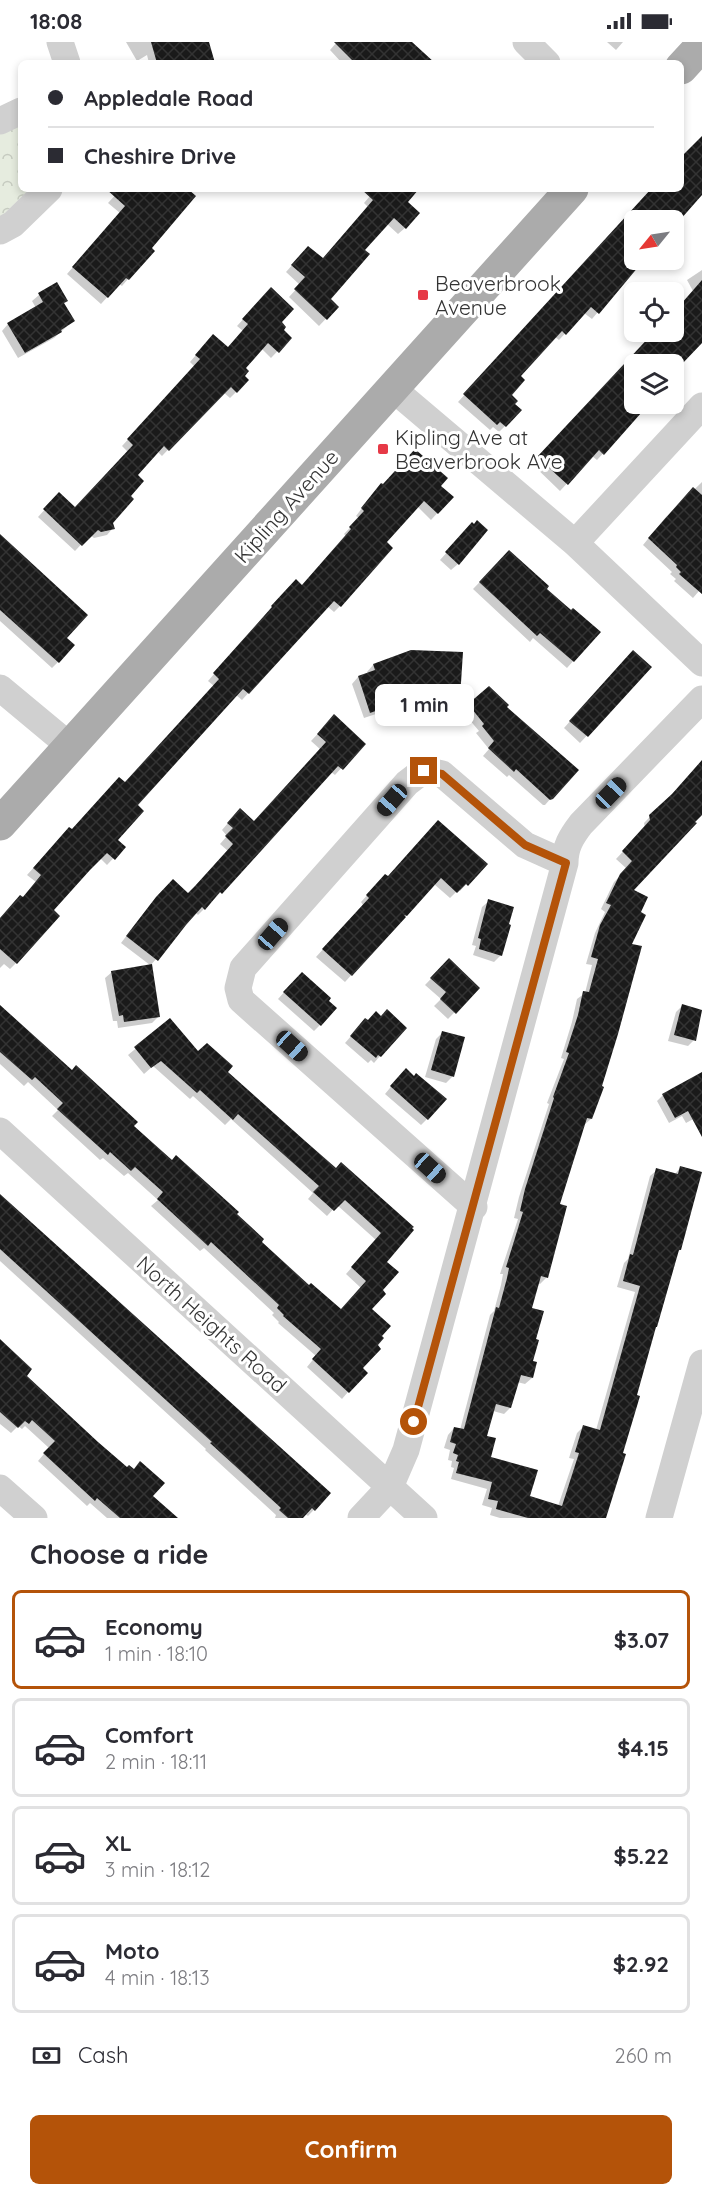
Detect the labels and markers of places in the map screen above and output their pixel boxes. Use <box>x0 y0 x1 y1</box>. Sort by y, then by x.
place label: Beaverbrook Avenue <box>435 270 561 320</box>
marker: Beaverbrook Avenue <box>416 288 430 302</box>
place label: Kipling Ave at Beaverbrook Ave <box>395 424 563 474</box>
marker: Kipling Ave at Beaverbrook Ave <box>376 442 390 456</box>

